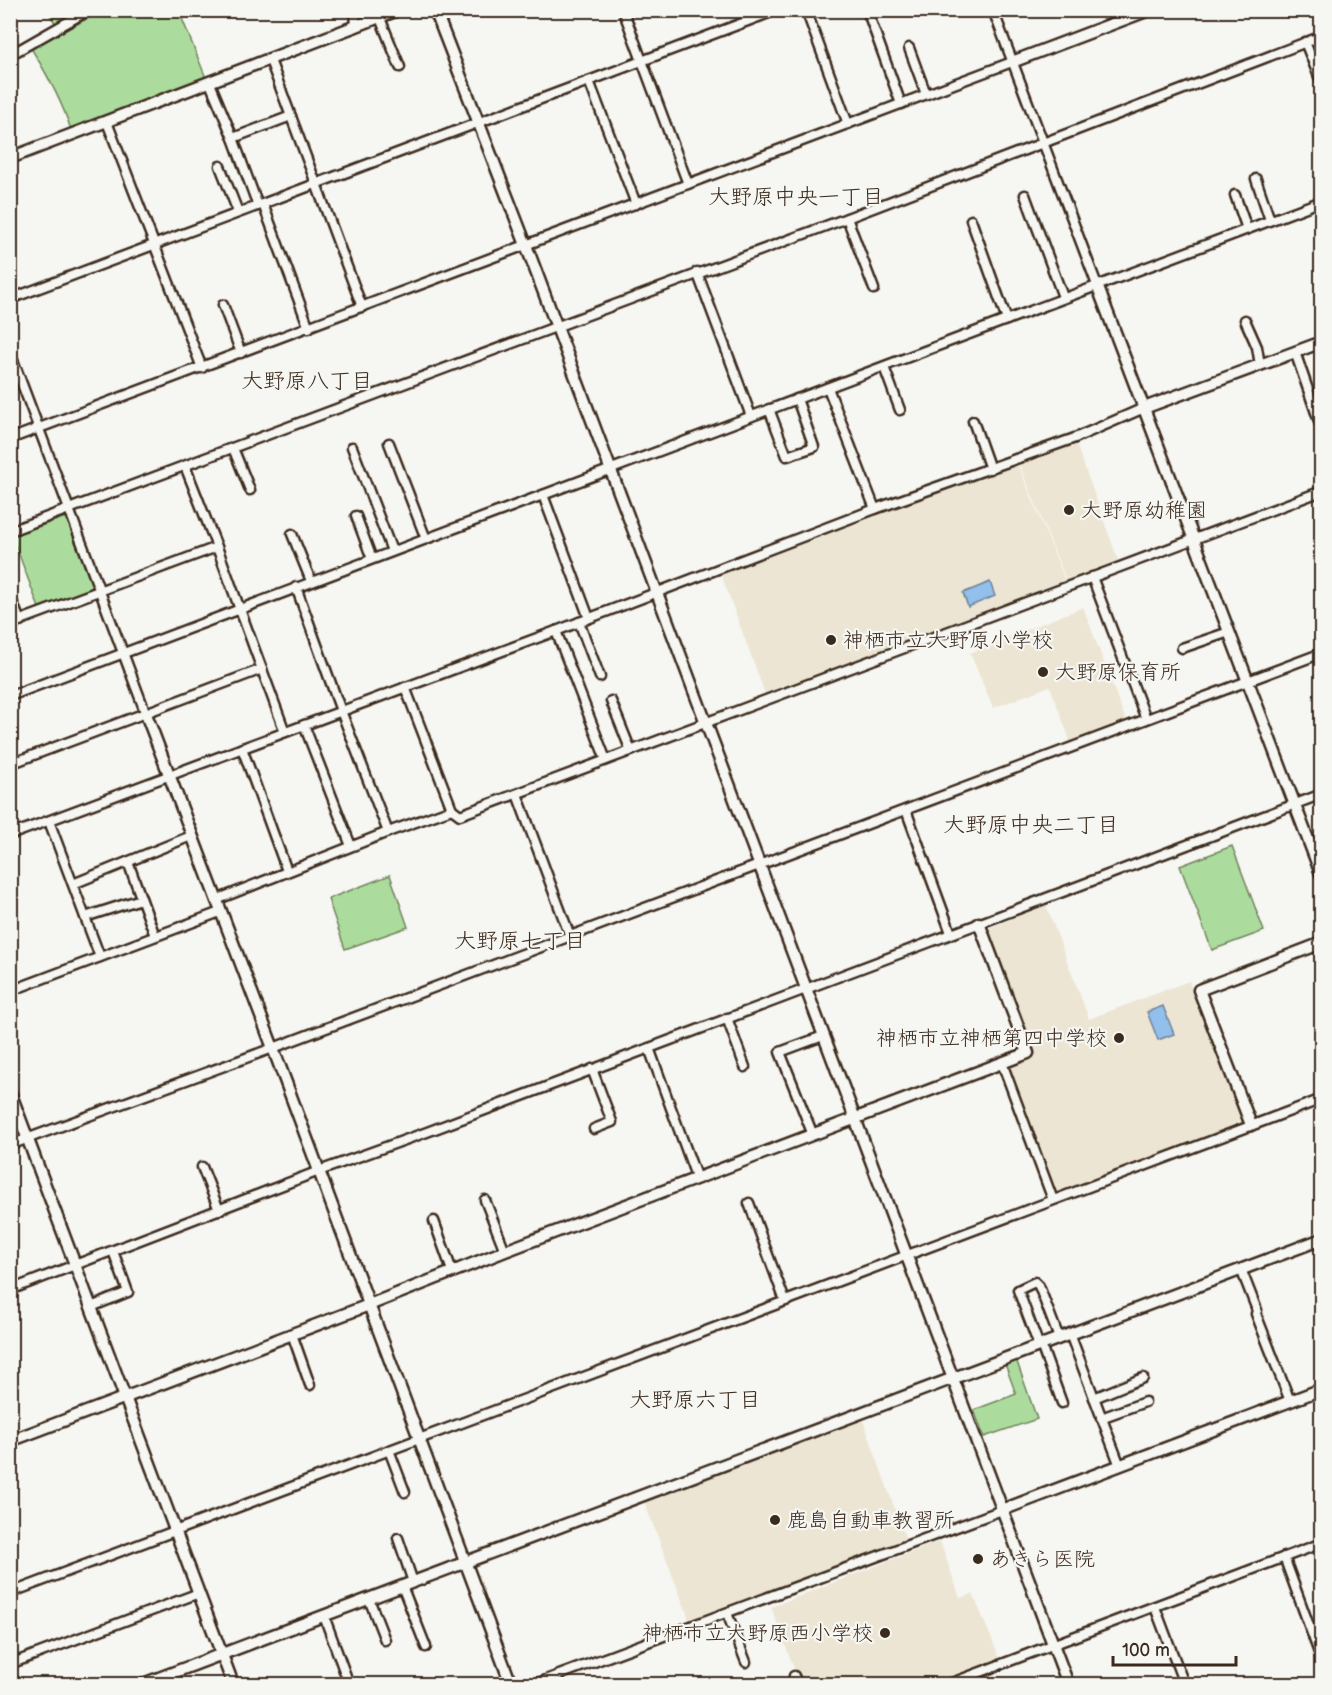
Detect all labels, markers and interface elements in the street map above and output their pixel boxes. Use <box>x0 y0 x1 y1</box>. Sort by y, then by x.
district label: 大野原中央一丁目 <box>708 184 884 211</box>
district label: 大野原八丁目 <box>241 368 373 395</box>
place label: 大野原幼稚園 <box>1081 498 1207 523</box>
marker: 大野原幼稚園 <box>1062 503 1076 517</box>
place label: 神栖市立大野原小学校 <box>843 628 1053 653</box>
marker: 神栖市立大野原小学校 <box>824 633 838 647</box>
place label: 大野原保育所 <box>1055 660 1181 685</box>
marker: 大野原保育所 <box>1036 665 1050 679</box>
district label: 大野原中央二丁目 <box>943 812 1119 839</box>
district label: 大野原七丁目 <box>454 928 586 955</box>
place label: 神栖市立神栖第四中学校 <box>876 1026 1107 1051</box>
marker: 神栖市立神栖第四中学校 <box>1112 1031 1126 1045</box>
district label: 大野原六丁目 <box>629 1387 761 1414</box>
place label: 鹿島自動車教習所 <box>787 1508 955 1533</box>
marker: 鹿島自動車教習所 <box>768 1513 782 1527</box>
place label: あきら医院 <box>990 1547 1095 1572</box>
marker: あきら医院 <box>971 1552 985 1566</box>
place label: 神栖市立大野原西小学校 <box>642 1621 873 1646</box>
marker: 神栖市立大野原西小学校 <box>878 1626 892 1640</box>
scale bar <box>1113 1629 1236 1667</box>
text: 100 m <box>1122 1640 1170 1661</box>

